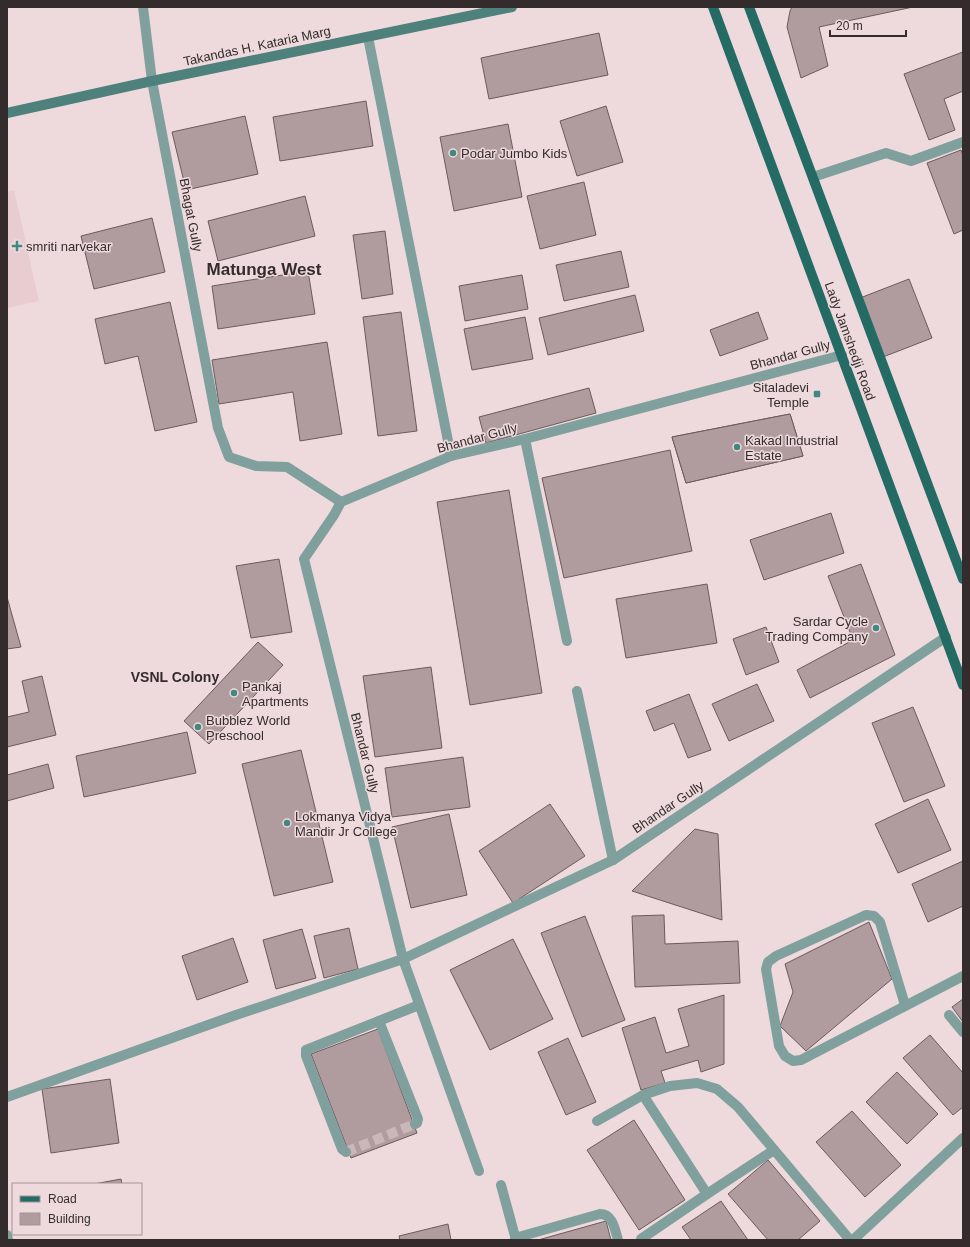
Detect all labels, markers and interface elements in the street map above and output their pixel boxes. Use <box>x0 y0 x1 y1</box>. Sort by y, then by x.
scale bar <box>830 12 906 38</box>
text: 20 m <box>836 19 863 33</box>
street label: Takandas H. Kataria Marg <box>182 23 332 69</box>
place label: Podar Jumbo Kids <box>461 146 568 161</box>
marker: Podar Jumbo Kids <box>448 148 458 158</box>
street label: Bhagat Gully <box>177 177 206 253</box>
place label: smriti narvekar <box>26 239 112 254</box>
marker: smriti narvekar <box>11 240 23 252</box>
district label: Matunga West <box>207 260 322 279</box>
street label: Lady Jamshedji Road <box>822 280 878 402</box>
street label: Bhandar Gully <box>748 337 832 373</box>
place label: Sitaladevi Temple <box>753 380 809 410</box>
marker: Sitaladevi Temple <box>812 389 822 399</box>
street label: Bhandar Gully <box>435 420 519 456</box>
place label: Kakad Industrial Estate <box>745 433 838 463</box>
marker: Kakad Industrial Estate <box>732 442 742 452</box>
place label: Sardar Cycle Trading Company <box>765 614 868 644</box>
marker: Sardar Cycle Trading Company <box>871 623 881 633</box>
district label: VSNL Colony <box>131 669 219 685</box>
place label: Pankaj Apartments <box>242 679 309 709</box>
marker: Pankaj Apartments <box>229 688 239 698</box>
street label: Bhandar Gully <box>348 711 382 795</box>
place label: Bubblez World Preschool <box>206 713 290 743</box>
marker: Bubblez World Preschool <box>193 722 203 732</box>
street label: Bhandar Gully <box>630 777 707 836</box>
place label: Lokmanya Vidya Mandir Jr College <box>295 809 397 839</box>
marker: Lokmanya Vidya Mandir Jr College <box>282 818 292 828</box>
legend <box>12 1183 142 1235</box>
text: Road <box>48 1192 77 1206</box>
text: Building <box>48 1212 91 1226</box>

